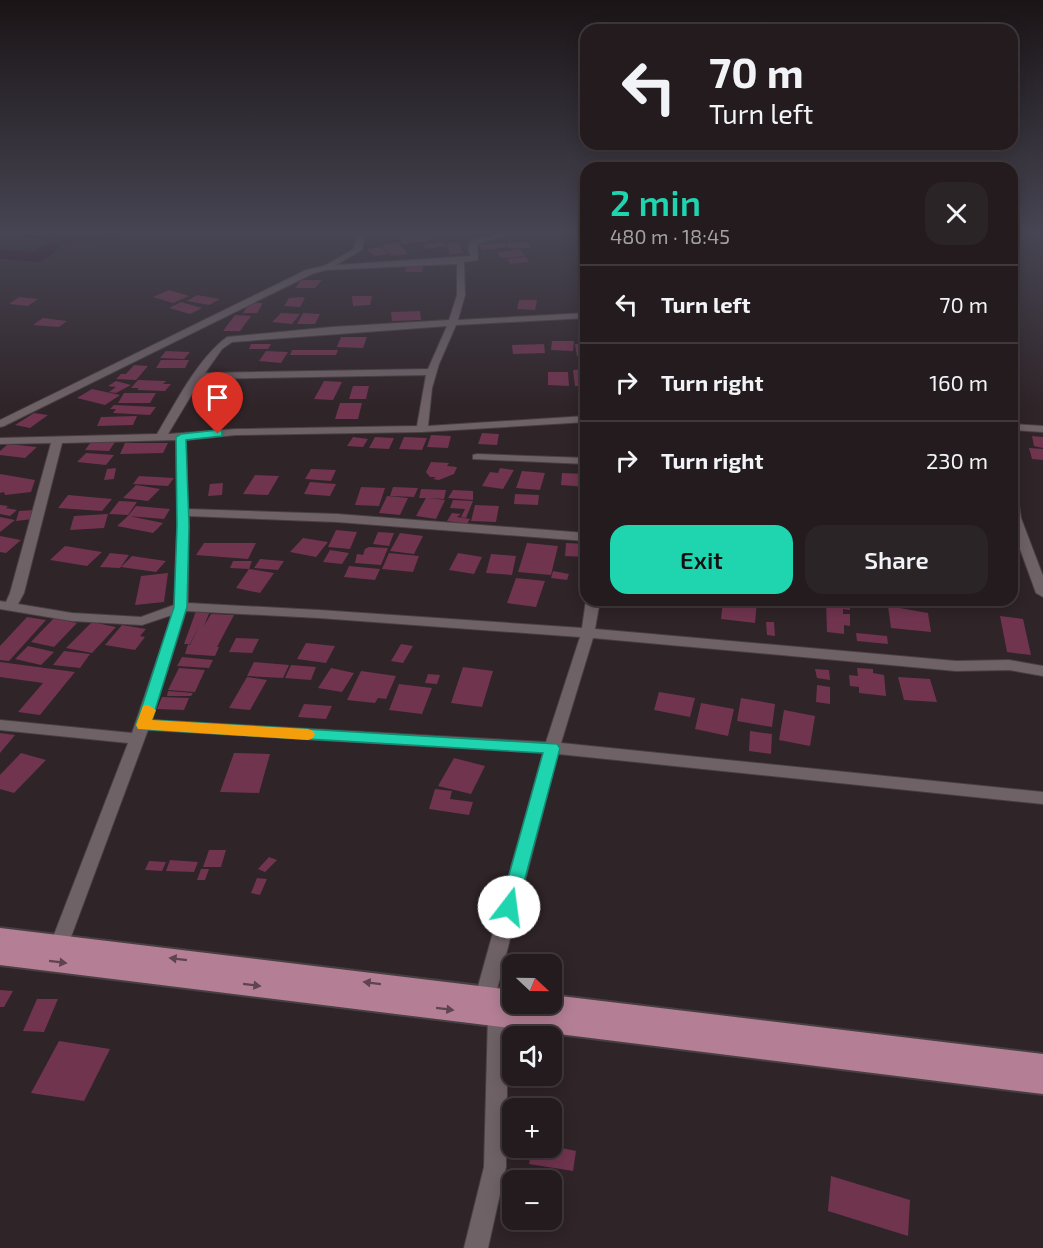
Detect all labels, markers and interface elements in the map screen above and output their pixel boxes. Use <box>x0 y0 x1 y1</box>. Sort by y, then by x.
text: 70 m <box>709 46 804 96</box>
icon: left <box>610 48 688 126</box>
text: Turn left <box>709 97 813 129</box>
text: 2 min <box>610 180 701 223</box>
button: close <box>925 182 988 245</box>
text: 480 m · 18:45 <box>610 224 730 248</box>
icon: left <box>610 288 643 321</box>
text: Turn left <box>661 291 750 317</box>
text: 70 m <box>939 291 988 317</box>
icon: right <box>610 366 643 399</box>
text: Turn right <box>661 369 763 395</box>
text: 160 m <box>929 369 988 395</box>
pin <box>192 372 243 434</box>
icon: arrive <box>201 381 234 414</box>
icon: right <box>610 444 643 477</box>
text: Turn right <box>661 447 763 473</box>
text: 230 m <box>926 447 988 473</box>
button: Exit <box>610 525 793 594</box>
button: Share <box>805 525 988 594</box>
position arrow <box>477 875 541 939</box>
one-way arrow <box>168 954 187 964</box>
north arrow <box>502 954 562 1014</box>
map controls <box>502 954 562 1230</box>
one-way arrow <box>49 957 68 966</box>
one-way arrow <box>362 978 381 988</box>
one-way arrow <box>242 980 261 990</box>
one-way arrow <box>436 1004 455 1013</box>
button: sound <box>502 1026 562 1086</box>
button: + <box>502 1098 562 1158</box>
button: − <box>502 1170 562 1230</box>

